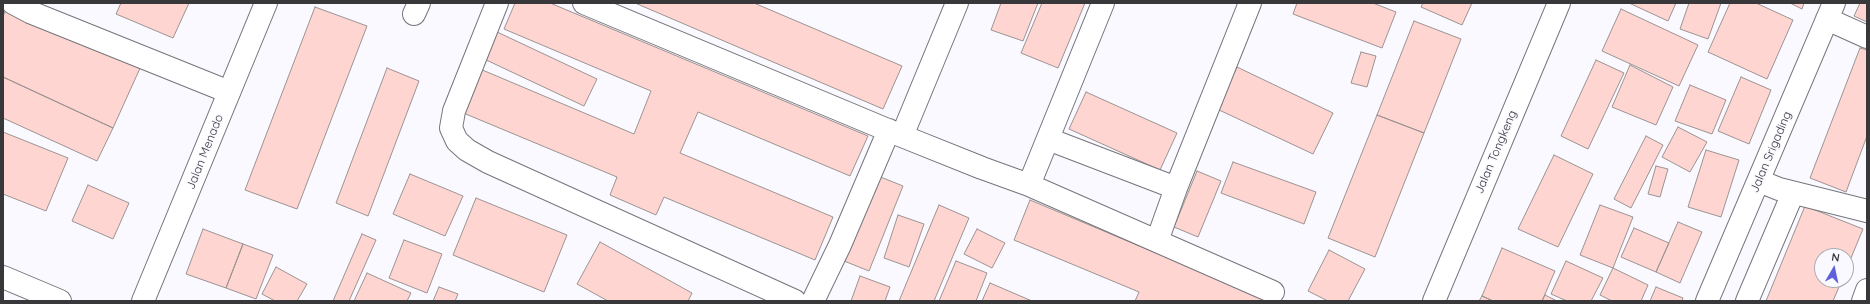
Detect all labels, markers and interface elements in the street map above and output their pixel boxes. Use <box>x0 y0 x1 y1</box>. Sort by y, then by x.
street label: Jalan Tongkeng <box>1472 108 1520 196</box>
street label: Jalan Srigading <box>1747 109 1795 195</box>
street label: Jalan Menado <box>183 112 227 192</box>
north arrow <box>1814 248 1854 288</box>
text: N <box>1831 250 1841 265</box>

